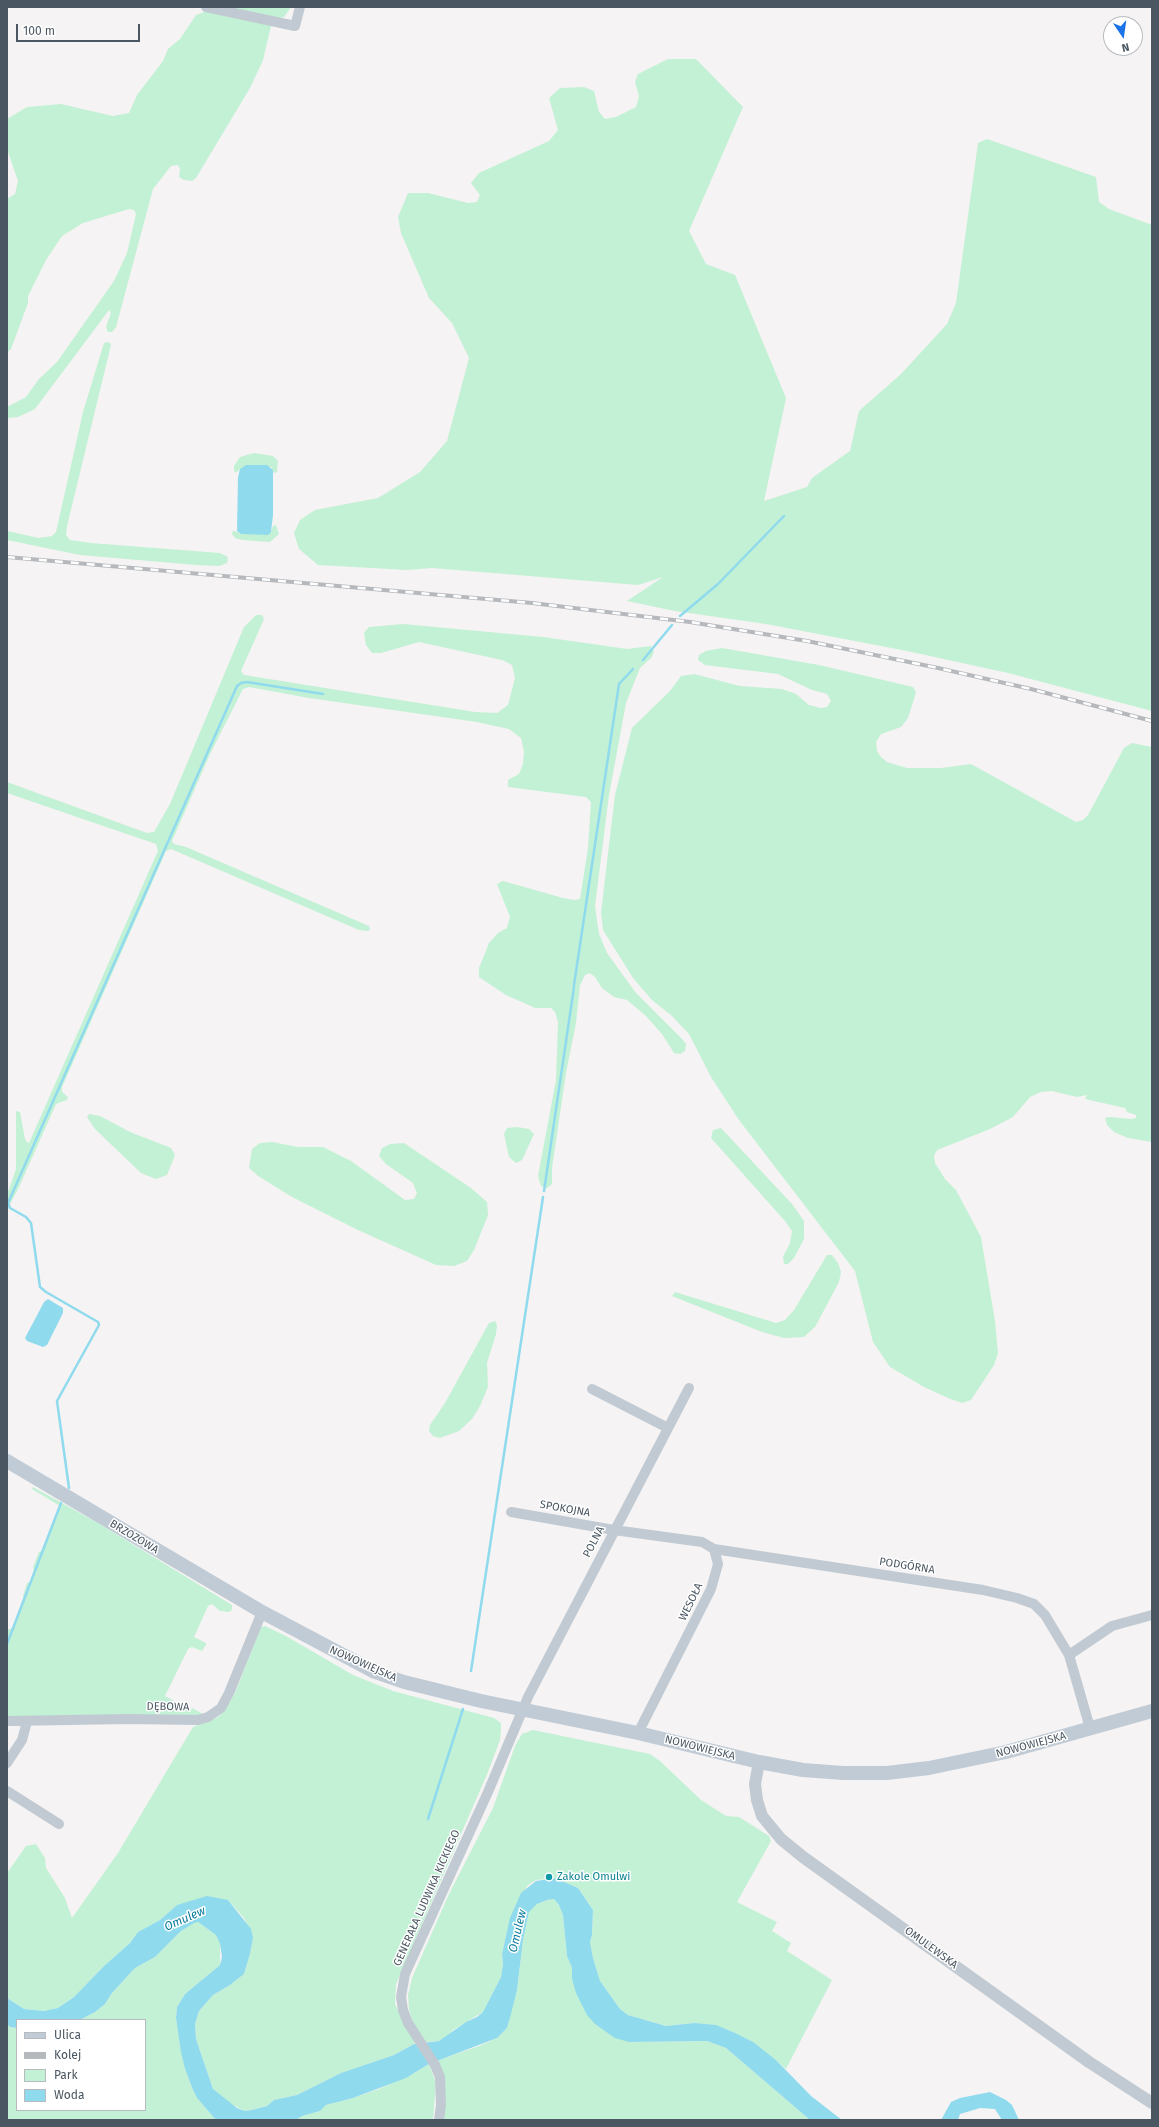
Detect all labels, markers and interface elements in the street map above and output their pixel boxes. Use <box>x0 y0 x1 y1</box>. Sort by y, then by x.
scale bar <box>18 16 142 42</box>
north arrow <box>1103 16 1143 56</box>
text: 100 m <box>23 24 55 38</box>
text: N <box>1121 40 1131 54</box>
street label: SPOKOJNA <box>539 1498 591 1520</box>
street label: BRZOZOWA <box>107 1517 161 1557</box>
street label: POLNA <box>580 1524 608 1560</box>
street label: PODGÓRNA <box>878 1555 936 1577</box>
street label: WESOŁA <box>676 1581 706 1623</box>
street label: NOWOWIEJSKA <box>327 1643 399 1685</box>
street label: DĘBOWA <box>147 1700 189 1714</box>
street label: NOWOWIEJSKA <box>994 1729 1068 1761</box>
street label: NOWOWIEJSKA <box>663 1733 737 1763</box>
street label: GENERAŁA LUDWIKA KICKIEGO <box>391 1828 463 1968</box>
place label: Zakole Omulwi <box>557 1870 630 1884</box>
marker: Zakole Omulwi <box>544 1872 554 1882</box>
water label: Omulew <box>162 1904 208 1934</box>
water label: Omulew <box>506 1908 530 1954</box>
street label: OMULEWSKA <box>902 1924 960 1972</box>
legend <box>16 2019 146 2111</box>
text: Ulica <box>54 2028 81 2042</box>
text: Kolej <box>54 2048 81 2062</box>
text: Park <box>54 2068 78 2082</box>
text: Woda <box>54 2088 85 2102</box>

